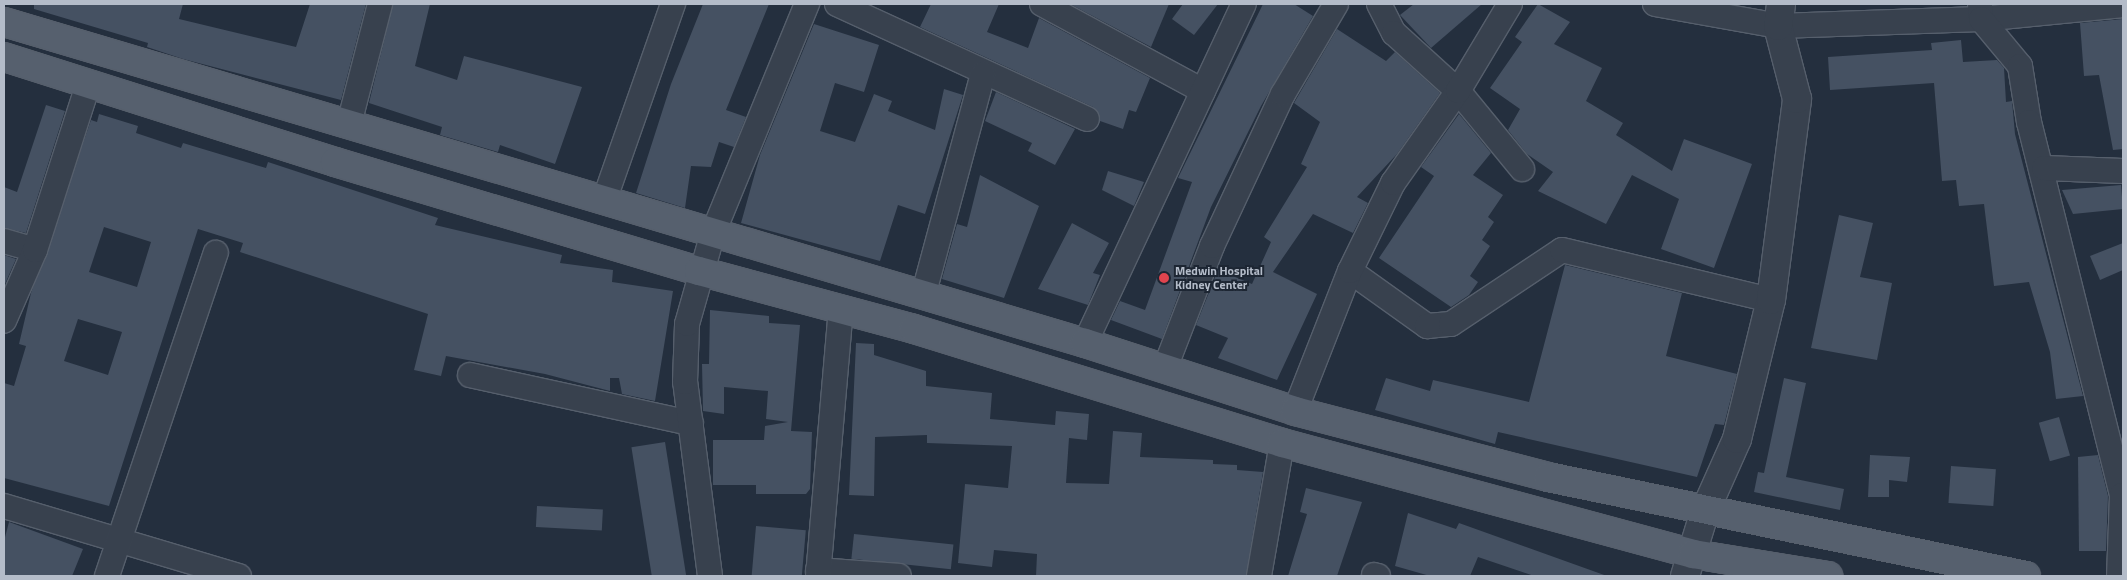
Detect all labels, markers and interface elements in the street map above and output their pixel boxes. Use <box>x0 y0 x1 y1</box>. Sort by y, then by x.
place label: Medwin Hospital Kidney Center <box>1175 264 1263 292</box>
marker: Medwin Hospital Kidney Center <box>1157 271 1171 285</box>

